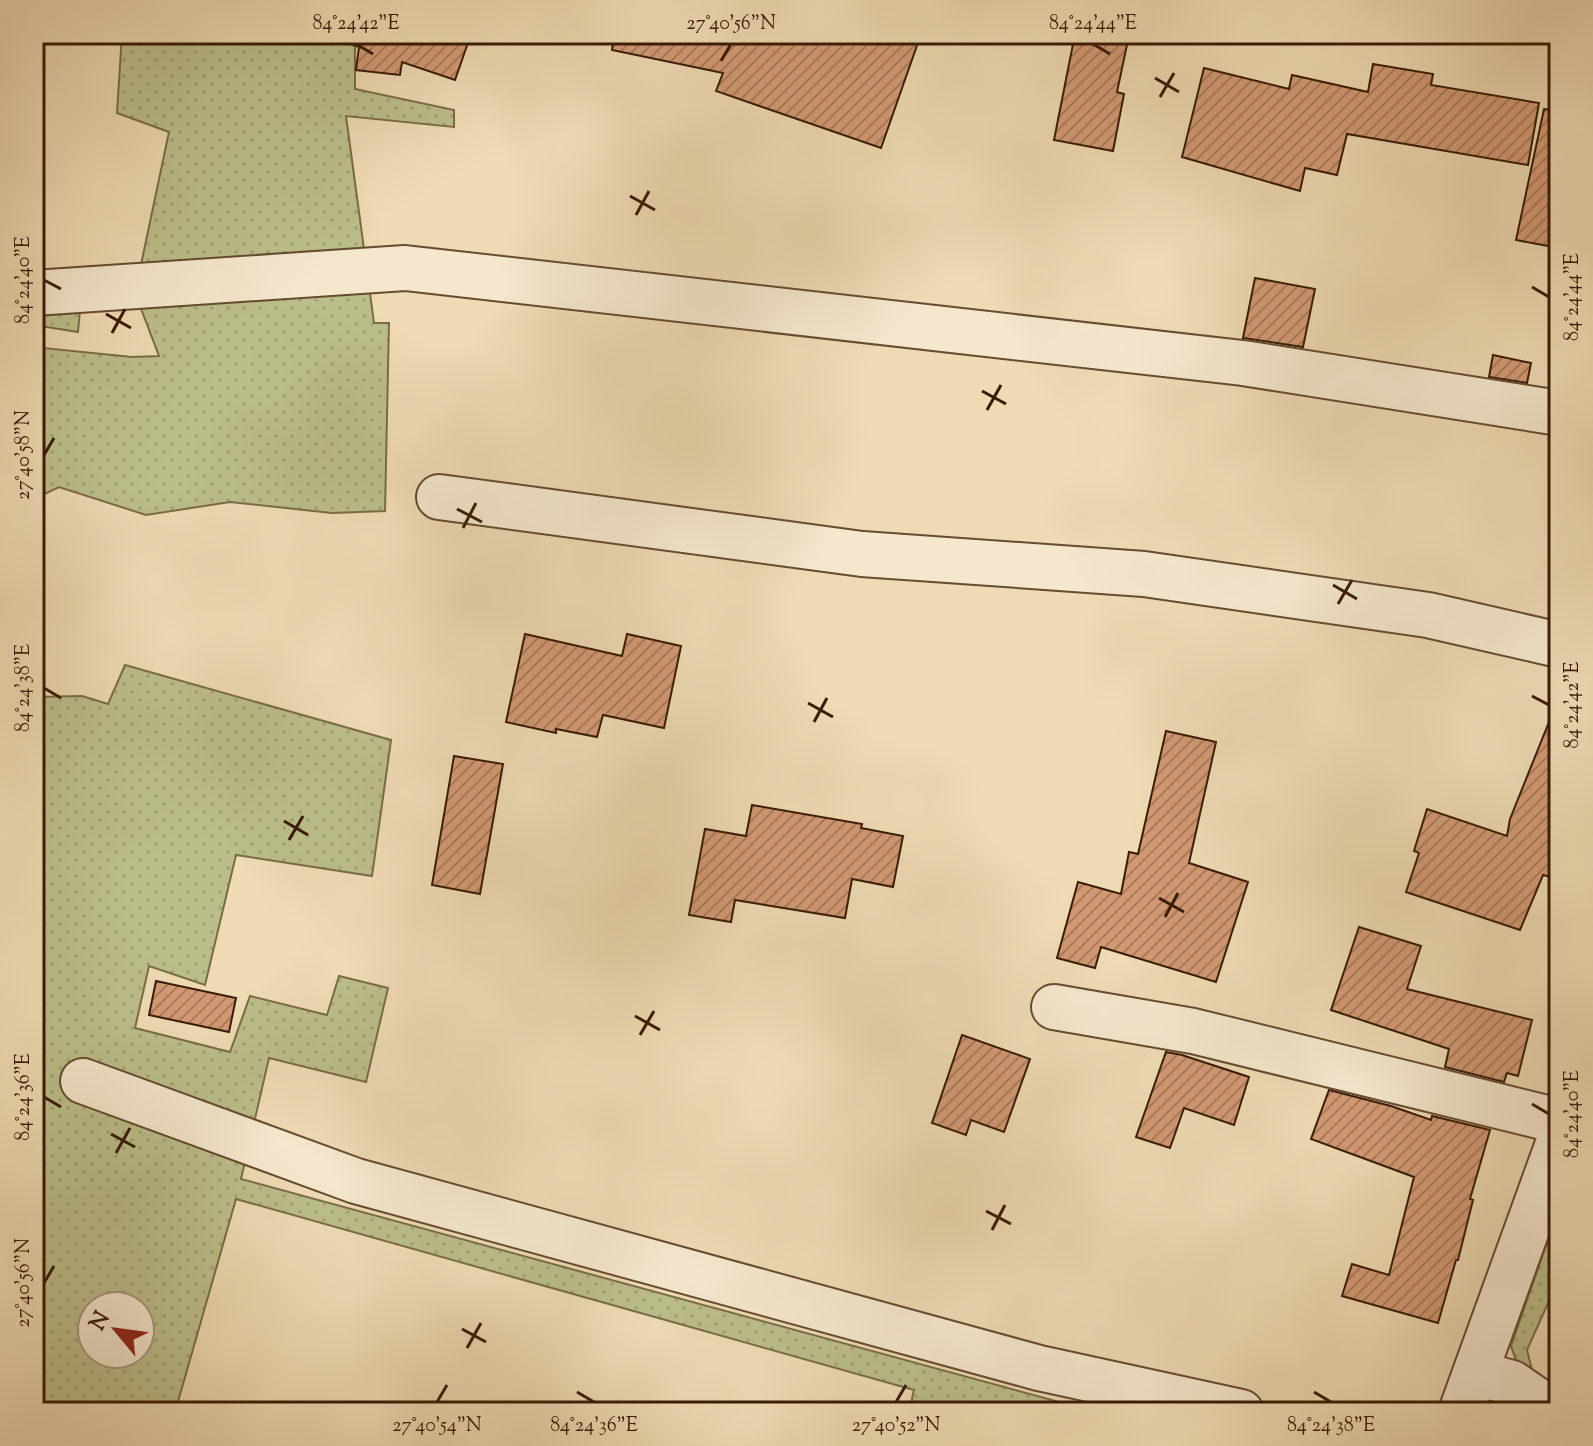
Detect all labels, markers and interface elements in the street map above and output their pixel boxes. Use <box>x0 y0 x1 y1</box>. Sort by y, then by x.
text: 84°24'42"E <box>313 10 399 39</box>
text: 27°40'56"N <box>686 10 776 39</box>
text: 84°24'44"E <box>1049 10 1137 39</box>
text: 84°24'40"E <box>10 236 39 324</box>
text: 84°24'44"E <box>1559 253 1588 341</box>
text: 27°40'58"N <box>10 410 39 500</box>
text: 84°24'38"E <box>10 644 39 732</box>
text: 84°24'42"E <box>1559 662 1588 748</box>
text: 84°24'36"E <box>10 1053 39 1141</box>
text: 84°24'40"E <box>1559 1070 1588 1158</box>
text: 27°40'56"N <box>10 1238 39 1328</box>
north arrow <box>76 1290 156 1370</box>
text: N <box>83 1306 120 1337</box>
text: 27°40'54"N <box>392 1412 482 1441</box>
text: 84°24'36"E <box>550 1412 638 1441</box>
text: 27°40'52"N <box>852 1412 940 1441</box>
text: 84°24'38"E <box>1287 1412 1375 1441</box>

